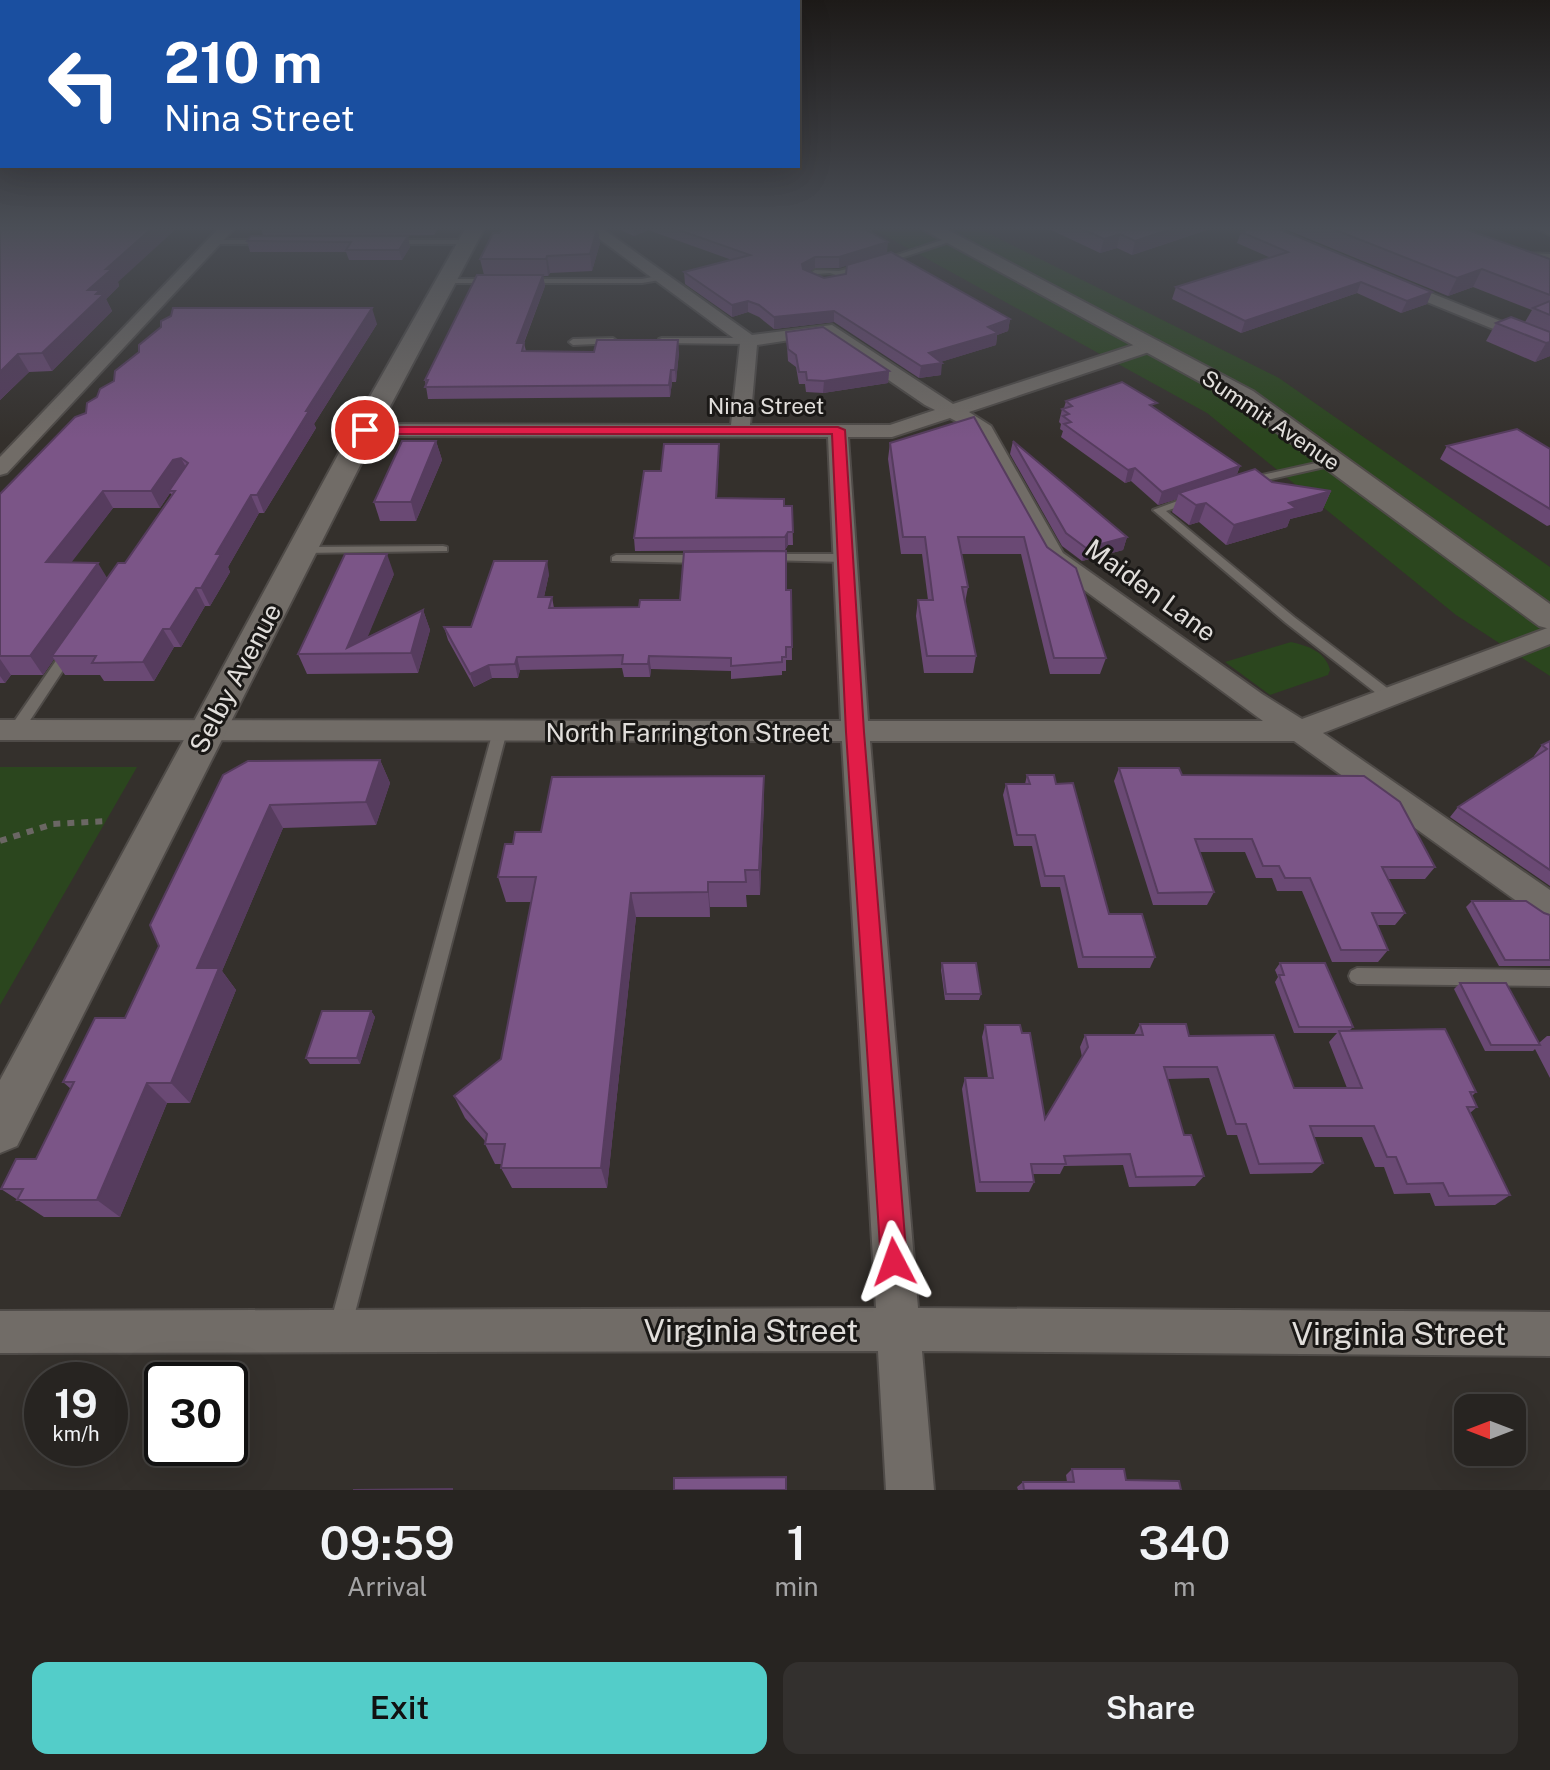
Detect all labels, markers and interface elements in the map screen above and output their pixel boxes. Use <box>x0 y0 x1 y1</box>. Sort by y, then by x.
text: 210 m <box>164 30 322 96</box>
icon: left <box>32 32 136 136</box>
text: Nina Street <box>164 97 355 139</box>
street label: Summit Avenue <box>1197 364 1345 476</box>
street label: Nina Street <box>708 393 824 419</box>
pin <box>331 396 399 464</box>
icon: arrive <box>343 408 387 452</box>
street label: Maiden Lane <box>1080 532 1222 648</box>
street label: Selby Avenue <box>183 598 287 758</box>
street label: North Farrington Street <box>546 717 830 748</box>
position arrow <box>852 1220 936 1304</box>
street label: Virginia Street <box>643 1312 859 1349</box>
street label: Virginia Street <box>1291 1315 1507 1352</box>
speed limit sign: 30 <box>144 1362 248 1466</box>
text: 19 <box>54 1380 98 1427</box>
north arrow <box>1454 1394 1526 1466</box>
map controls <box>1454 1394 1526 1466</box>
text: km/h <box>52 1422 100 1446</box>
text: 09:59 <box>320 1514 455 1571</box>
text: 1 <box>787 1514 807 1571</box>
text: 340 <box>1138 1514 1230 1571</box>
text: Arrival <box>347 1571 427 1602</box>
text: min <box>775 1571 819 1602</box>
text: m <box>1173 1571 1196 1602</box>
button: Exit <box>32 1662 767 1754</box>
button: Share <box>783 1662 1518 1754</box>

